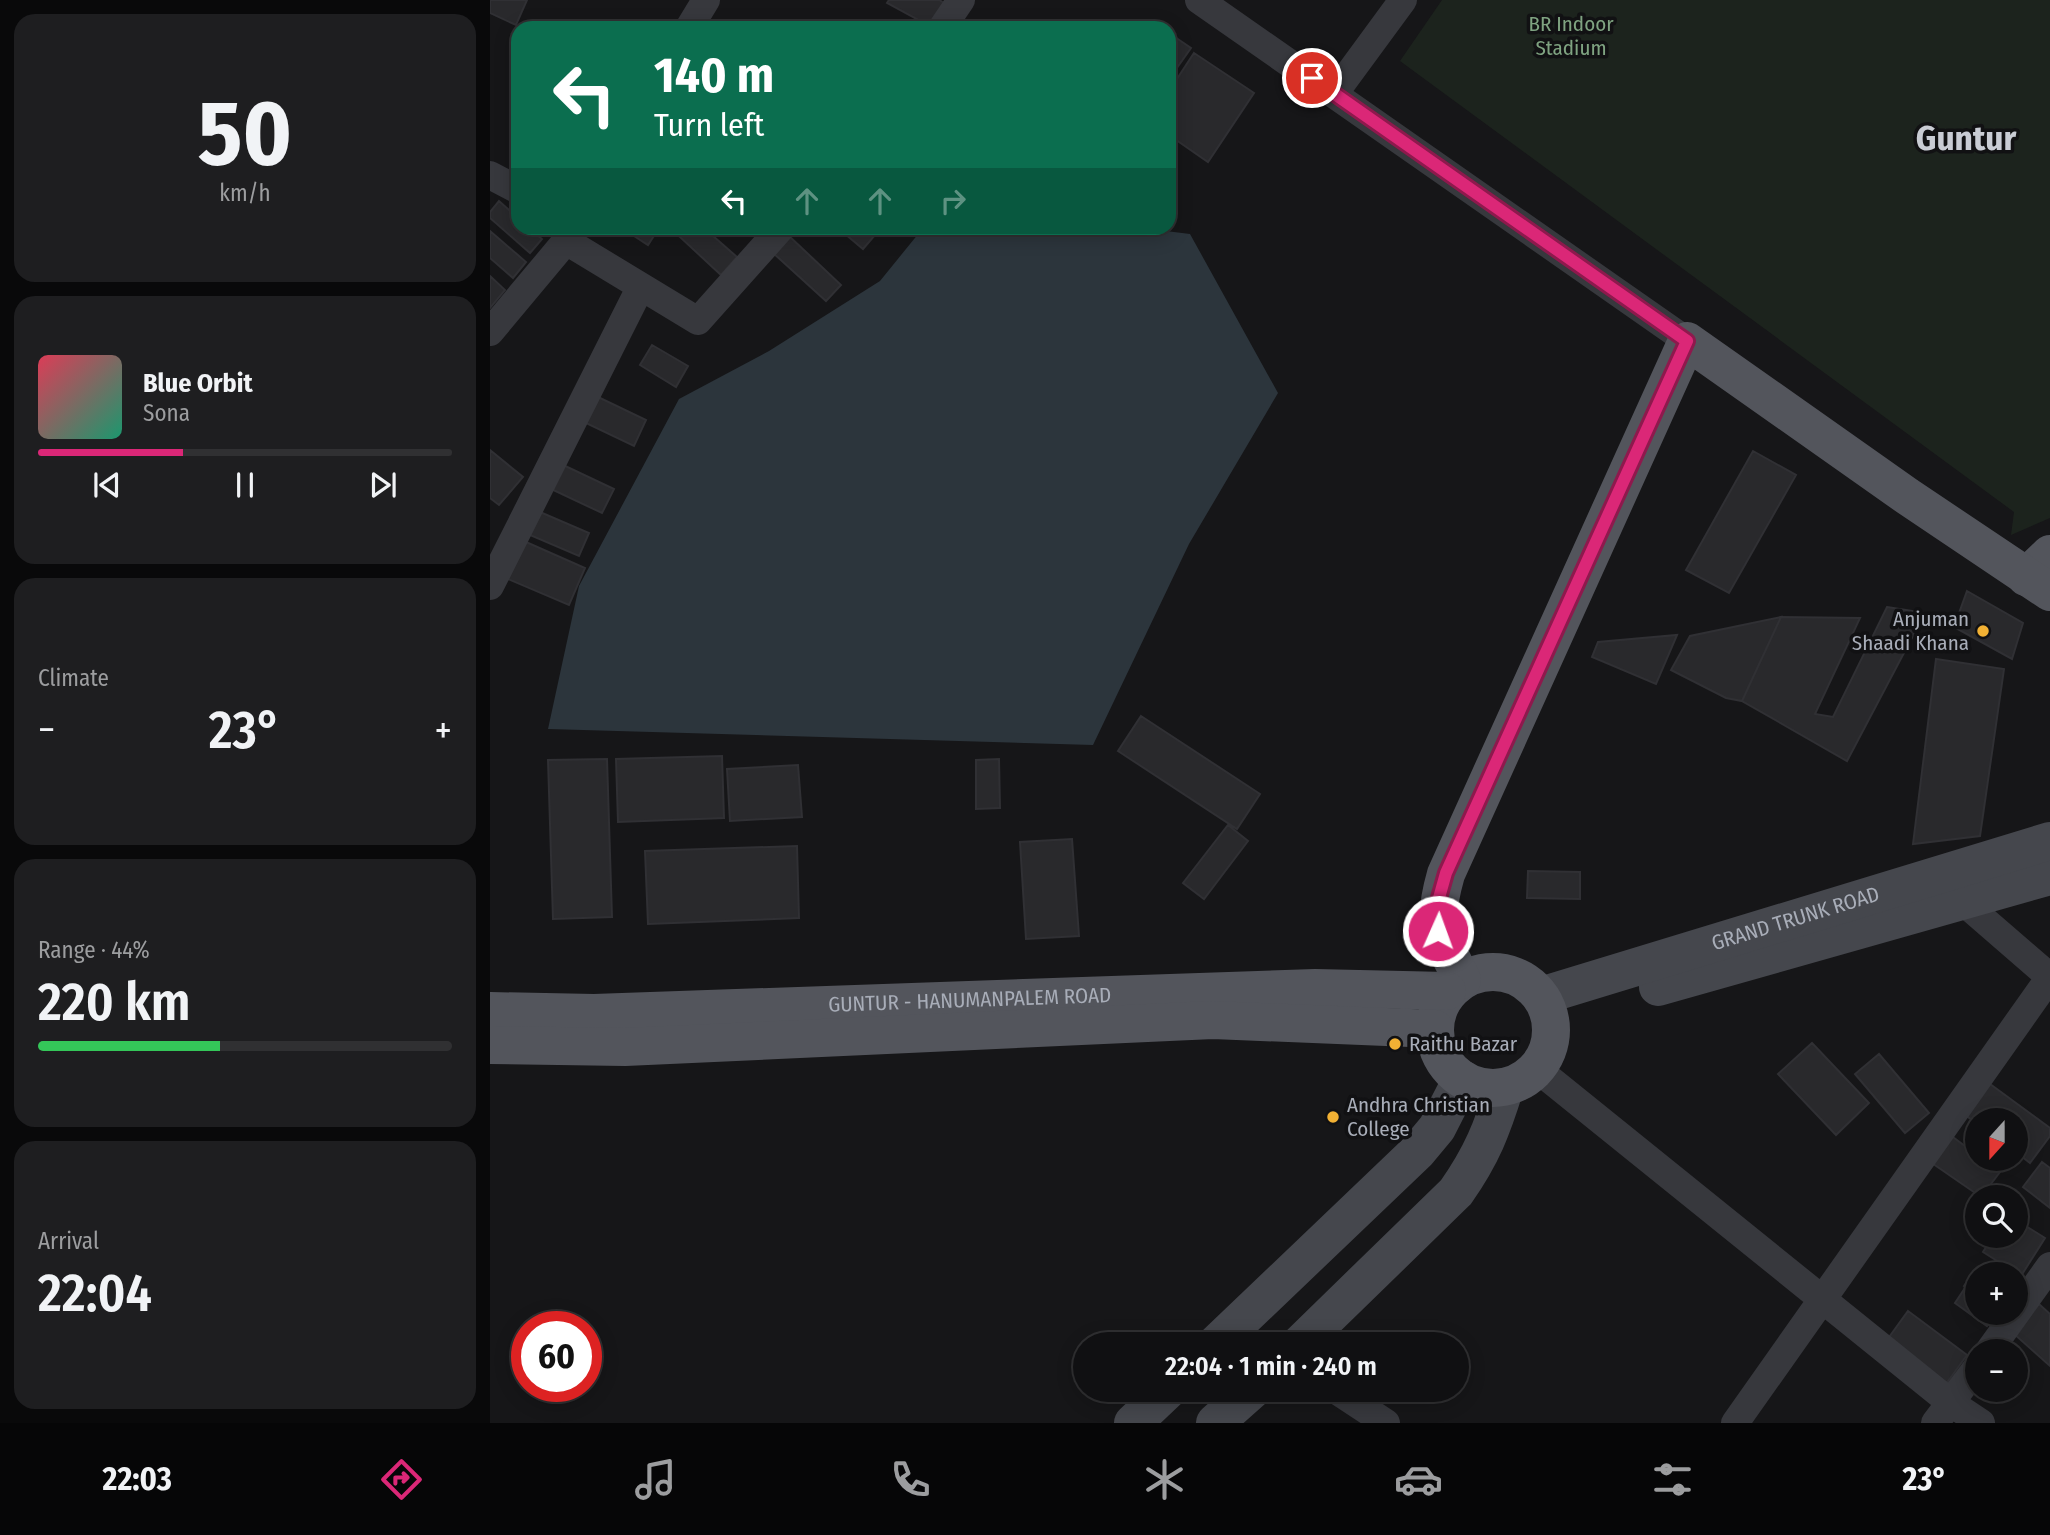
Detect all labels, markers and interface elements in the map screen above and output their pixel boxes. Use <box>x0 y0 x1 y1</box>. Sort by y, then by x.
park label: BR Indoor Stadium <box>1528 11 1614 61</box>
text: 140 m <box>654 46 774 105</box>
pin <box>1282 48 1342 108</box>
icon: left <box>539 49 630 140</box>
icon: arrive <box>1293 59 1331 97</box>
text: 50 <box>198 79 292 188</box>
text: Turn left <box>654 106 764 144</box>
district label: Guntur <box>1916 117 2016 159</box>
text: km/h <box>219 179 271 207</box>
icon: left <box>715 182 753 220</box>
icon: ahead <box>788 182 826 220</box>
icon: ahead <box>861 182 899 220</box>
icon: right <box>934 182 972 220</box>
text: Blue Orbit <box>143 368 253 399</box>
text: Sona <box>143 399 190 427</box>
icon: previous <box>88 466 126 504</box>
icon: pause <box>226 466 264 504</box>
icon: next <box>364 466 402 504</box>
place label: Anjuman Shaadi Khana <box>1852 606 1969 656</box>
marker: Anjuman Shaadi Khana <box>1975 623 1991 639</box>
text: Climate <box>38 664 109 692</box>
text: 23° <box>209 699 281 762</box>
text: − <box>38 707 55 753</box>
text: + <box>435 707 452 753</box>
street label: GRAND TRUNK ROAD <box>1708 881 1883 956</box>
position arrow <box>1401 894 1475 968</box>
text: Range · 44% <box>38 936 150 964</box>
text: 220 km <box>38 971 191 1034</box>
street label: GUNTUR - HANUMANPALEM ROAD <box>828 982 1112 1018</box>
place label: Raithu Bazar <box>1409 1031 1518 1057</box>
marker: Raithu Bazar <box>1387 1036 1403 1052</box>
place label: Andhra Christian College <box>1347 1092 1490 1142</box>
north arrow <box>1965 1108 2028 1171</box>
map controls <box>1965 1108 2028 1402</box>
marker: Andhra Christian College <box>1325 1109 1341 1125</box>
button: search <box>1965 1185 2028 1248</box>
text: Arrival <box>38 1227 99 1255</box>
text: 22:04 <box>38 1262 152 1325</box>
button: + <box>1965 1262 2028 1325</box>
speed limit sign: 60 <box>511 1311 602 1402</box>
button: − <box>1965 1339 2028 1402</box>
text: 22:04 · 1 min · 240 m <box>1165 1351 1377 1382</box>
icon: directions <box>377 1455 426 1504</box>
icon: music <box>631 1455 680 1504</box>
icon: phone <box>886 1455 935 1504</box>
icon: climate <box>1140 1455 1189 1504</box>
icon: car <box>1394 1455 1443 1504</box>
icon: filters <box>1648 1455 1697 1504</box>
text: 22:03 <box>103 1460 172 1498</box>
text: 23° <box>1902 1460 1947 1498</box>

